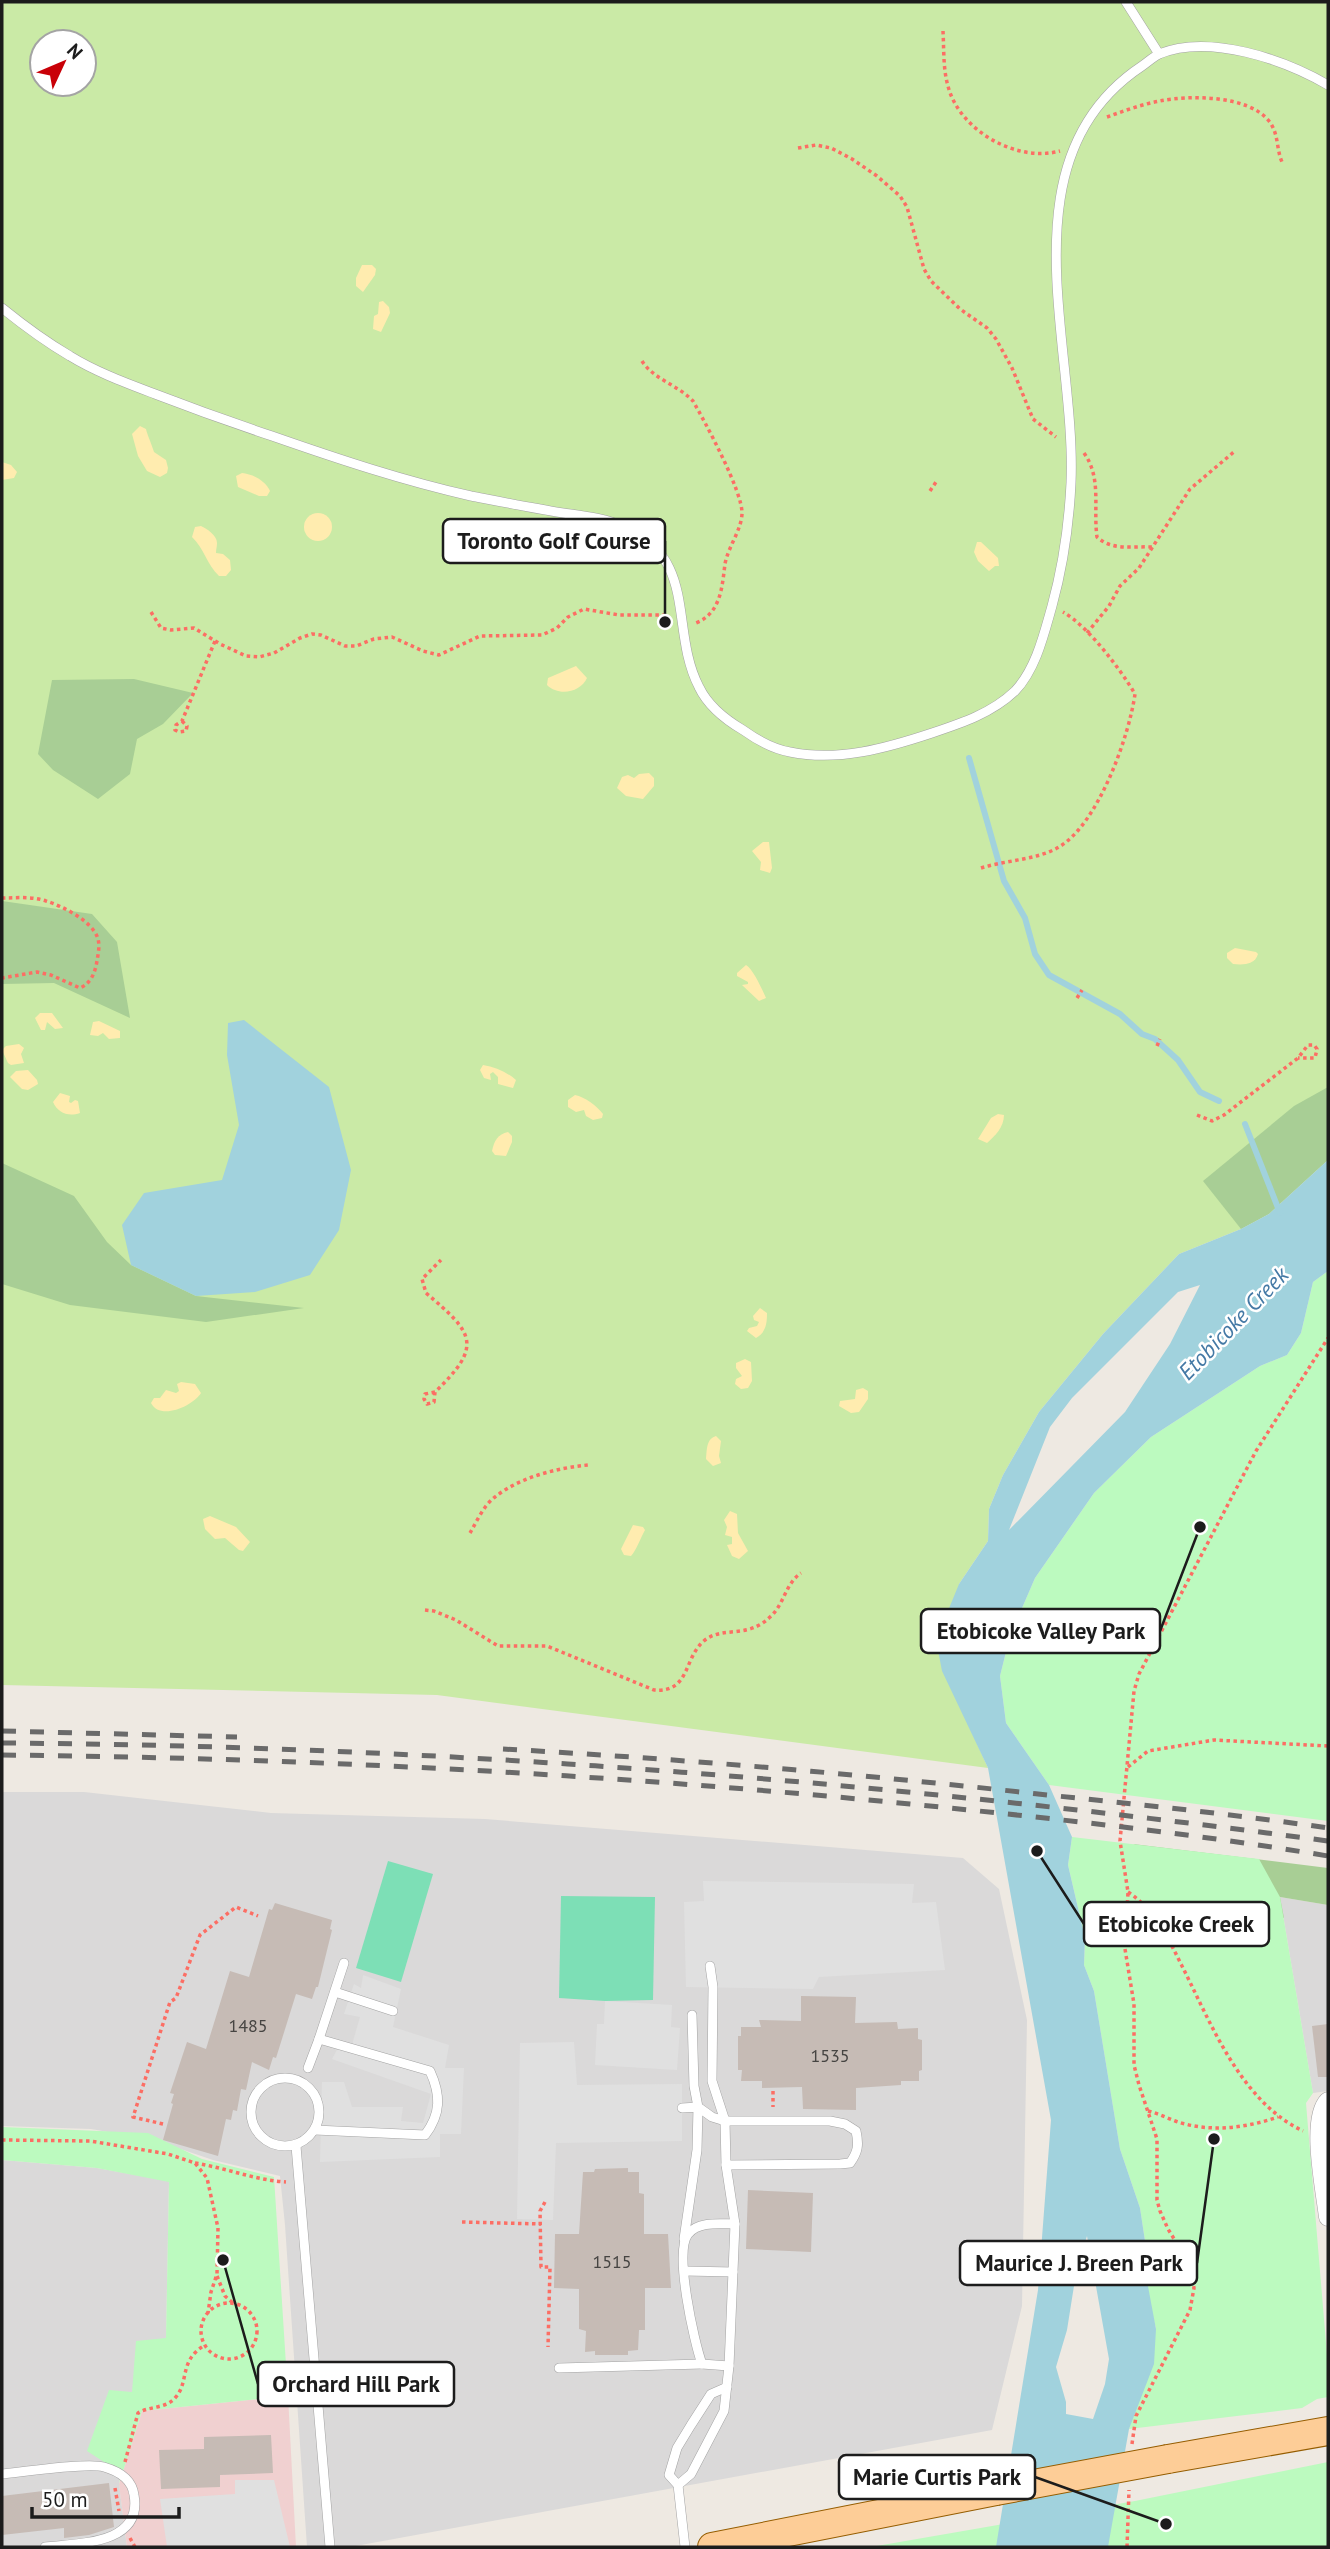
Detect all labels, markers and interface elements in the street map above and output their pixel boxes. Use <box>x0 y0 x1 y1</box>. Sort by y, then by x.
north arrow <box>28 28 98 98</box>
text: N <box>62 38 88 64</box>
callout: Toronto Golf Course <box>443 519 665 563</box>
text: Toronto Golf Course <box>457 526 651 555</box>
water label: Etobicoke Creek <box>1172 1259 1295 1386</box>
callout: Etobicoke Valley Park <box>921 1609 1160 1653</box>
text: Etobicoke Valley Park <box>937 1616 1146 1645</box>
callout: Etobicoke Creek <box>1084 1902 1269 1946</box>
text: Etobicoke Creek <box>1098 1909 1255 1938</box>
house number: 1485 <box>228 2014 268 2037</box>
house number: 1535 <box>810 2044 850 2067</box>
callout: Maurice J. Breen Park <box>960 2241 1197 2285</box>
text: Maurice J. Breen Park <box>975 2248 1184 2277</box>
house number: 1515 <box>592 2250 632 2273</box>
callout: Orchard Hill Park <box>258 2362 454 2406</box>
text: Orchard Hill Park <box>272 2369 440 2398</box>
callout: Marie Curtis Park <box>839 2455 1035 2499</box>
text: Marie Curtis Park <box>853 2462 1022 2491</box>
scale bar <box>32 2476 178 2520</box>
text: 50 m <box>42 2486 88 2513</box>

